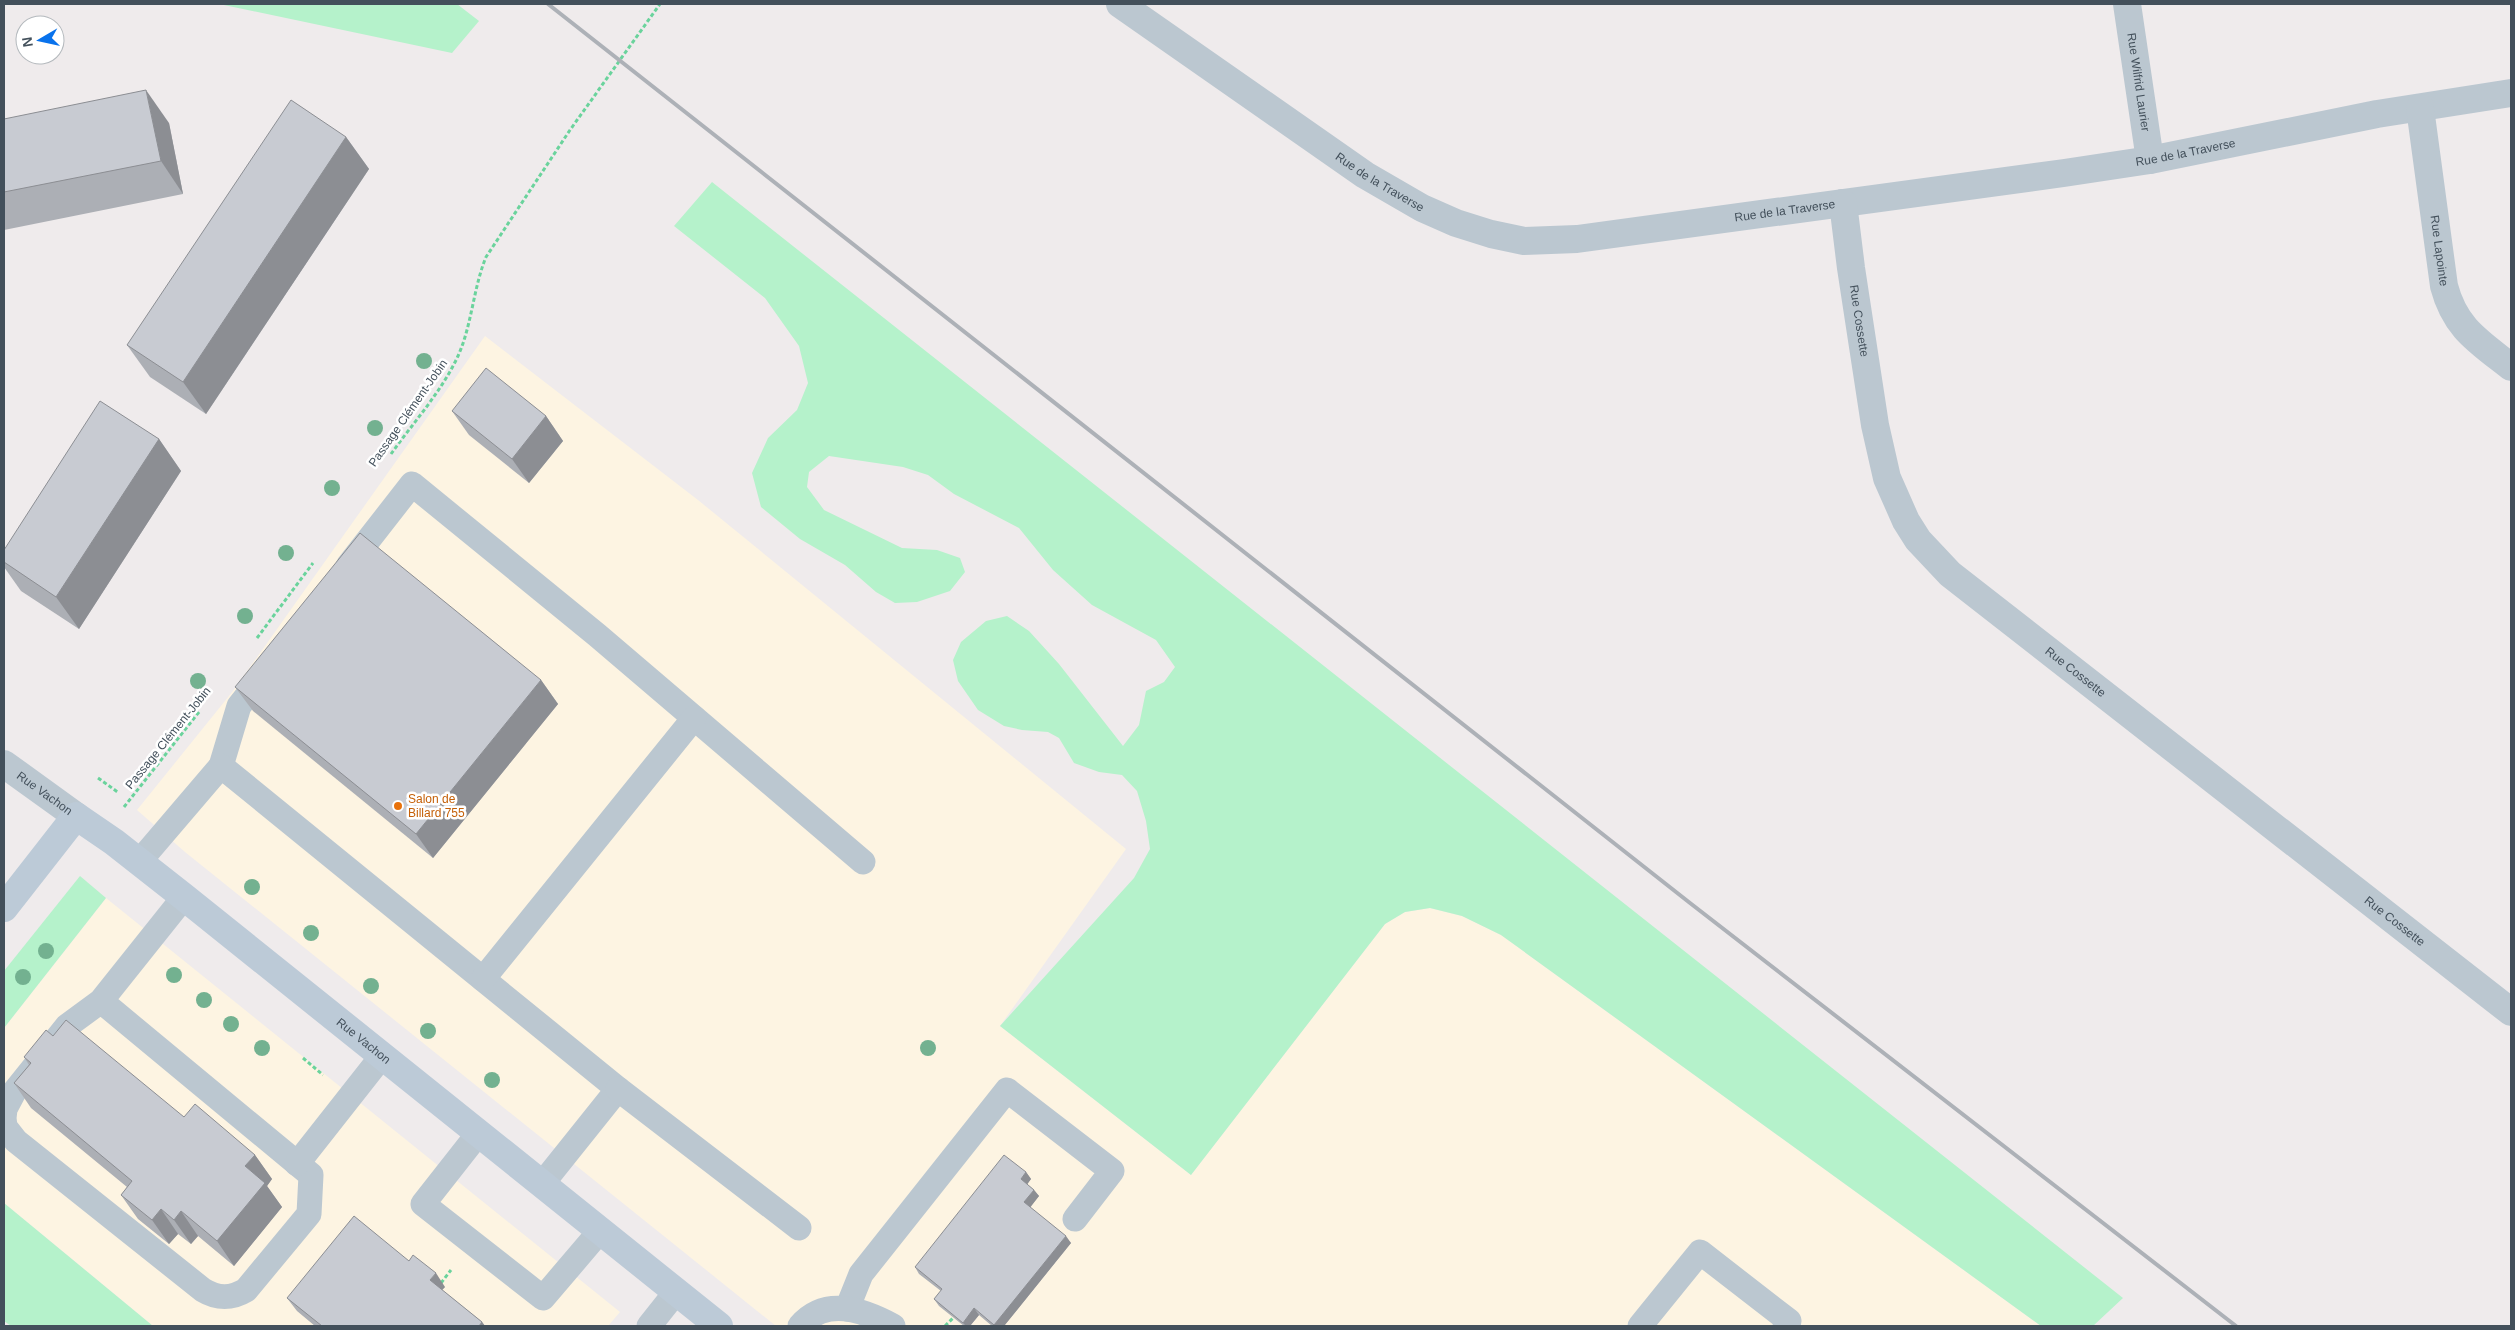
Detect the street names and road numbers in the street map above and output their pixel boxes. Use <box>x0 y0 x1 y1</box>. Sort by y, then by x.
street label: Rue Wilfrid Laurier <box>2124 32 2153 132</box>
street label: Rue de la Traverse <box>2135 136 2237 169</box>
street label: Rue de la Traverse <box>1333 149 1427 215</box>
street label: Rue de la Traverse <box>1734 197 1836 225</box>
street label: Rue Lapointe <box>2428 214 2451 287</box>
street label: Rue Cossette <box>1847 284 1872 358</box>
street label: Passage Clément-Jobin <box>366 357 450 469</box>
street label: Rue Cossette <box>2042 644 2109 700</box>
street label: Passage Clément-Jobin <box>122 684 214 792</box>
street label: Rue Vachon <box>14 768 75 818</box>
street label: Rue Cossette <box>2362 893 2428 949</box>
street label: Rue Vachon <box>334 1015 393 1067</box>

